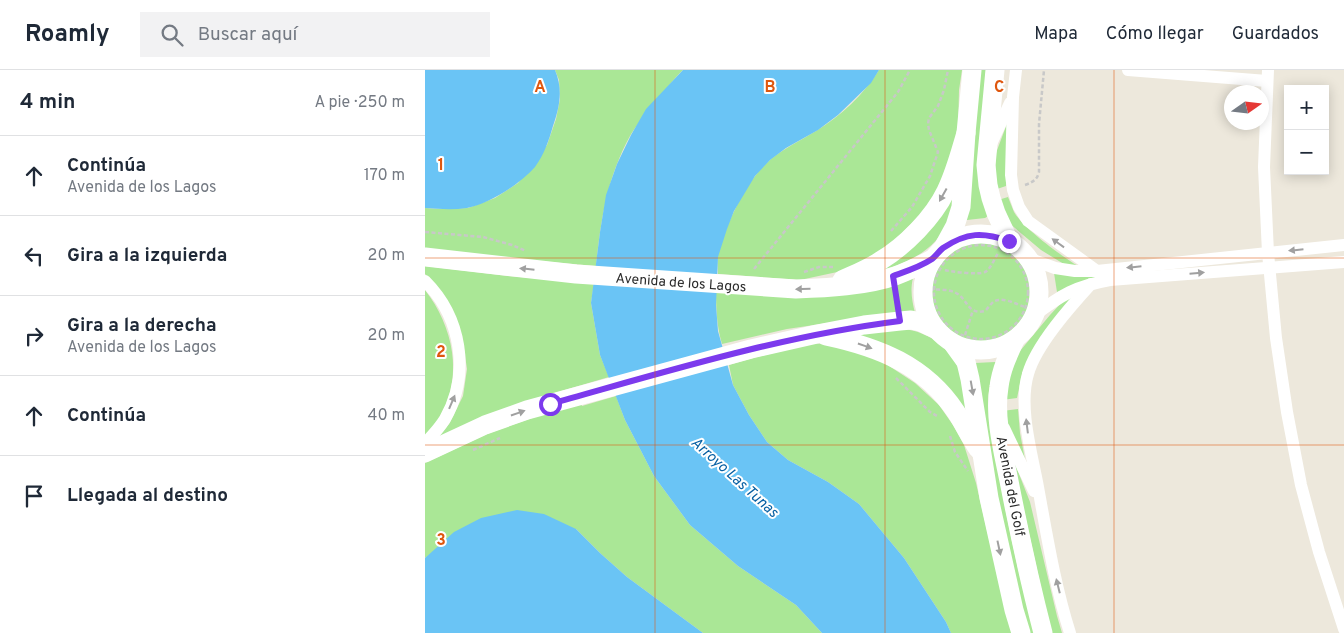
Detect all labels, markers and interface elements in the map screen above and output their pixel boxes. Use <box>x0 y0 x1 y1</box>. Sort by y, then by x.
search box <box>140 12 490 57</box>
text: Roamly <box>25 20 110 50</box>
icon: search <box>158 21 186 49</box>
text: Buscar aquí <box>198 23 297 47</box>
text: Mapa <box>1034 23 1078 46</box>
text: Cómo llegar <box>1106 23 1204 46</box>
text: Guardados <box>1232 23 1319 46</box>
text: A <box>534 78 546 98</box>
text: B <box>764 78 776 98</box>
text: C <box>994 78 1004 98</box>
north arrow <box>1224 85 1269 130</box>
map controls <box>1284 85 1329 175</box>
button: + <box>1284 85 1329 130</box>
text: 4 min <box>20 89 76 116</box>
text: A pie · 250 m <box>315 93 405 113</box>
button: − <box>1284 130 1329 175</box>
text: Continúa <box>67 154 146 178</box>
text: 1 <box>438 156 444 176</box>
icon: ahead <box>20 162 48 190</box>
text: 170 m <box>364 166 405 186</box>
text: Avenida de los Lagos <box>67 178 217 198</box>
one-way arrow <box>939 187 947 202</box>
route end <box>998 230 1021 253</box>
one-way arrow <box>1051 238 1065 248</box>
icon: left <box>20 242 48 270</box>
text: Gira a la izquierda <box>67 244 227 268</box>
text: 20 m <box>368 246 405 266</box>
one-way arrow <box>1287 246 1303 254</box>
one-way arrow <box>1126 263 1142 271</box>
one-way arrow <box>519 265 535 273</box>
one-way arrow <box>1189 269 1205 277</box>
street label: Avenida de los Lagos <box>615 270 747 297</box>
one-way arrow <box>794 285 810 293</box>
text: Gira a la derecha <box>67 314 217 338</box>
icon: right <box>20 322 48 350</box>
text: 20 m <box>368 326 405 346</box>
text: Avenida de los Lagos <box>67 338 217 358</box>
text: 2 <box>436 343 446 363</box>
one-way arrow <box>857 343 872 350</box>
one-way arrow <box>968 380 976 396</box>
route start <box>539 393 562 416</box>
one-way arrow <box>448 395 456 409</box>
icon: ahead <box>20 402 48 430</box>
text: Continúa <box>67 404 146 428</box>
text: 40 m <box>367 406 405 426</box>
one-way arrow <box>511 409 526 417</box>
one-way arrow <box>1023 418 1031 434</box>
water label: Arroyo Las Tunas <box>686 434 782 523</box>
street label: Avenida del Golf <box>991 435 1028 538</box>
icon: arrive <box>20 482 48 510</box>
text: Llegada al destino <box>67 484 228 508</box>
text: 3 <box>436 531 446 551</box>
one-way arrow <box>995 540 1003 555</box>
one-way arrow <box>1053 578 1061 593</box>

